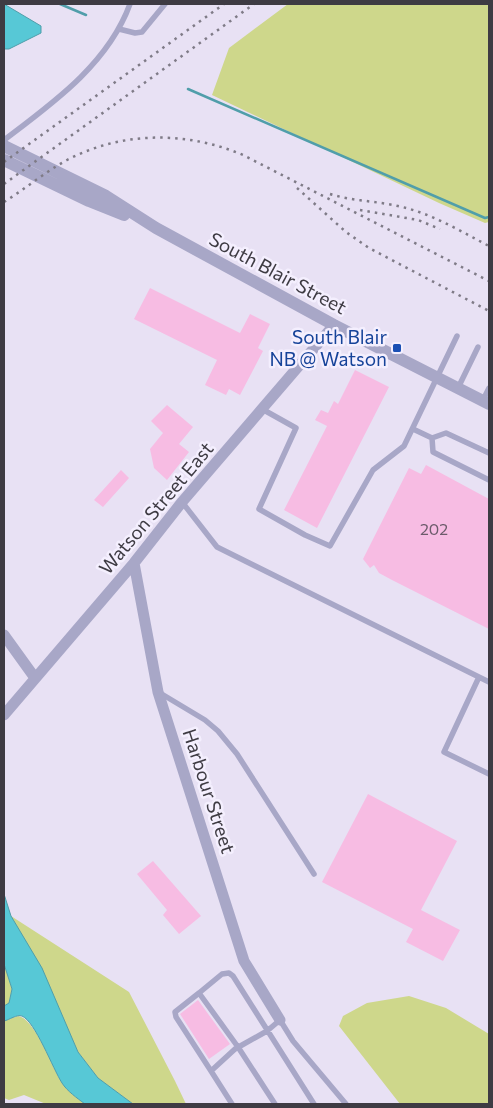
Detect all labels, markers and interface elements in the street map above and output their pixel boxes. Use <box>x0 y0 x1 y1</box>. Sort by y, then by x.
street label: South Blair Street <box>206 227 351 319</box>
place label: South Blair NB @ Watson <box>269 325 387 370</box>
marker: South Blair NB @ Watson <box>391 342 403 354</box>
street label: Watson Street East <box>94 437 218 578</box>
house number: 202 <box>420 519 448 538</box>
street label: Harbour Street <box>178 726 241 856</box>

